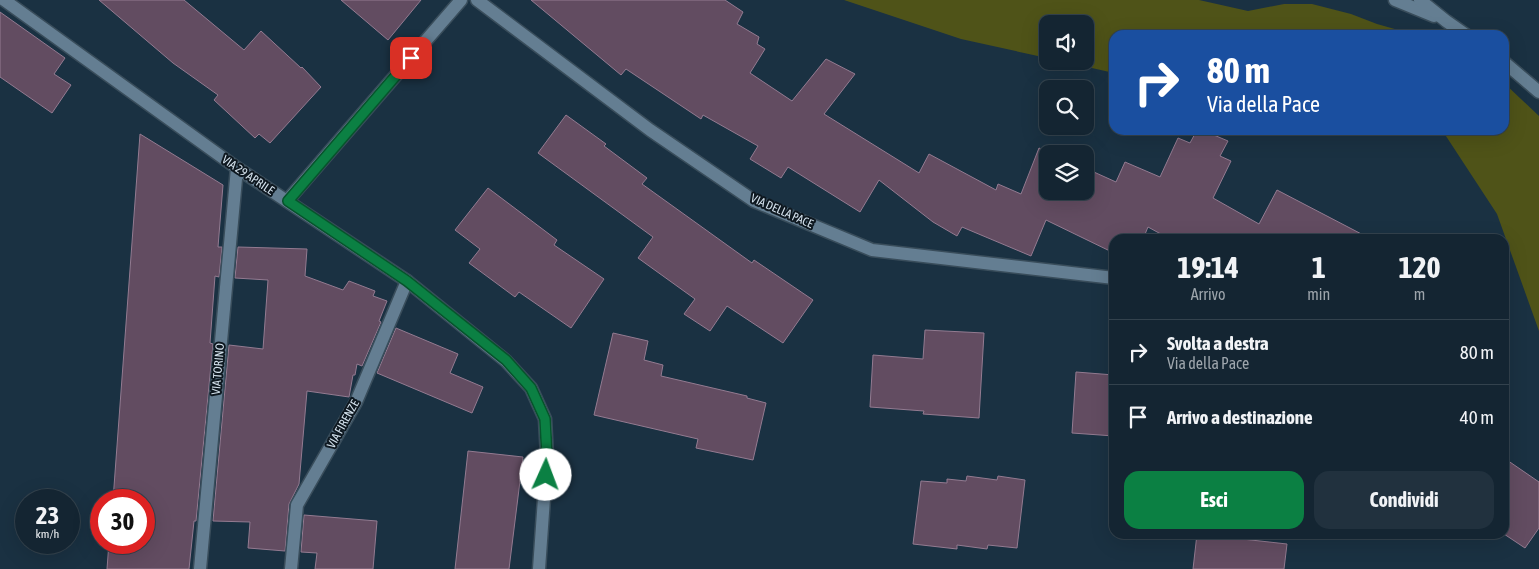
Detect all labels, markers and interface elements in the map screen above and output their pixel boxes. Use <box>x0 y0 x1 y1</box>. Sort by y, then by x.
map controls <box>1039 15 1094 200</box>
button: sound <box>1039 15 1094 70</box>
pin <box>390 37 432 79</box>
icon: arrive <box>397 44 425 72</box>
icon: right <box>1124 50 1189 115</box>
text: 80 m <box>1207 50 1270 90</box>
button: search <box>1039 80 1094 135</box>
text: Via della Pace <box>1207 91 1320 117</box>
button: layers <box>1039 145 1094 200</box>
street label: VIA 29 APRILE <box>219 152 277 198</box>
street label: VIA DELLA PACE <box>749 191 815 231</box>
text: 19:14 <box>1177 250 1239 284</box>
text: 1 <box>1312 250 1326 284</box>
text: 120 <box>1398 250 1441 284</box>
text: Arrivo <box>1191 285 1226 303</box>
text: min <box>1307 285 1330 303</box>
text: m <box>1414 285 1425 303</box>
text: Svolta a destra <box>1167 332 1269 354</box>
icon: right <box>1124 338 1152 366</box>
text: 80 m <box>1460 341 1494 363</box>
street label: VIA TORINO <box>209 343 227 395</box>
text: Via della Pace <box>1167 354 1249 372</box>
street label: VIA FIRENZE <box>324 397 362 451</box>
icon: arrive <box>1124 403 1152 431</box>
text: Arrivo a destinazione <box>1167 406 1313 428</box>
text: 40 m <box>1460 406 1494 428</box>
position arrow <box>519 448 571 500</box>
button: Esci <box>1124 471 1304 529</box>
button: Condividi <box>1314 471 1494 529</box>
speed limit sign: 30 <box>90 489 155 554</box>
text: 23 <box>36 501 59 529</box>
text: km/h <box>36 527 59 541</box>

